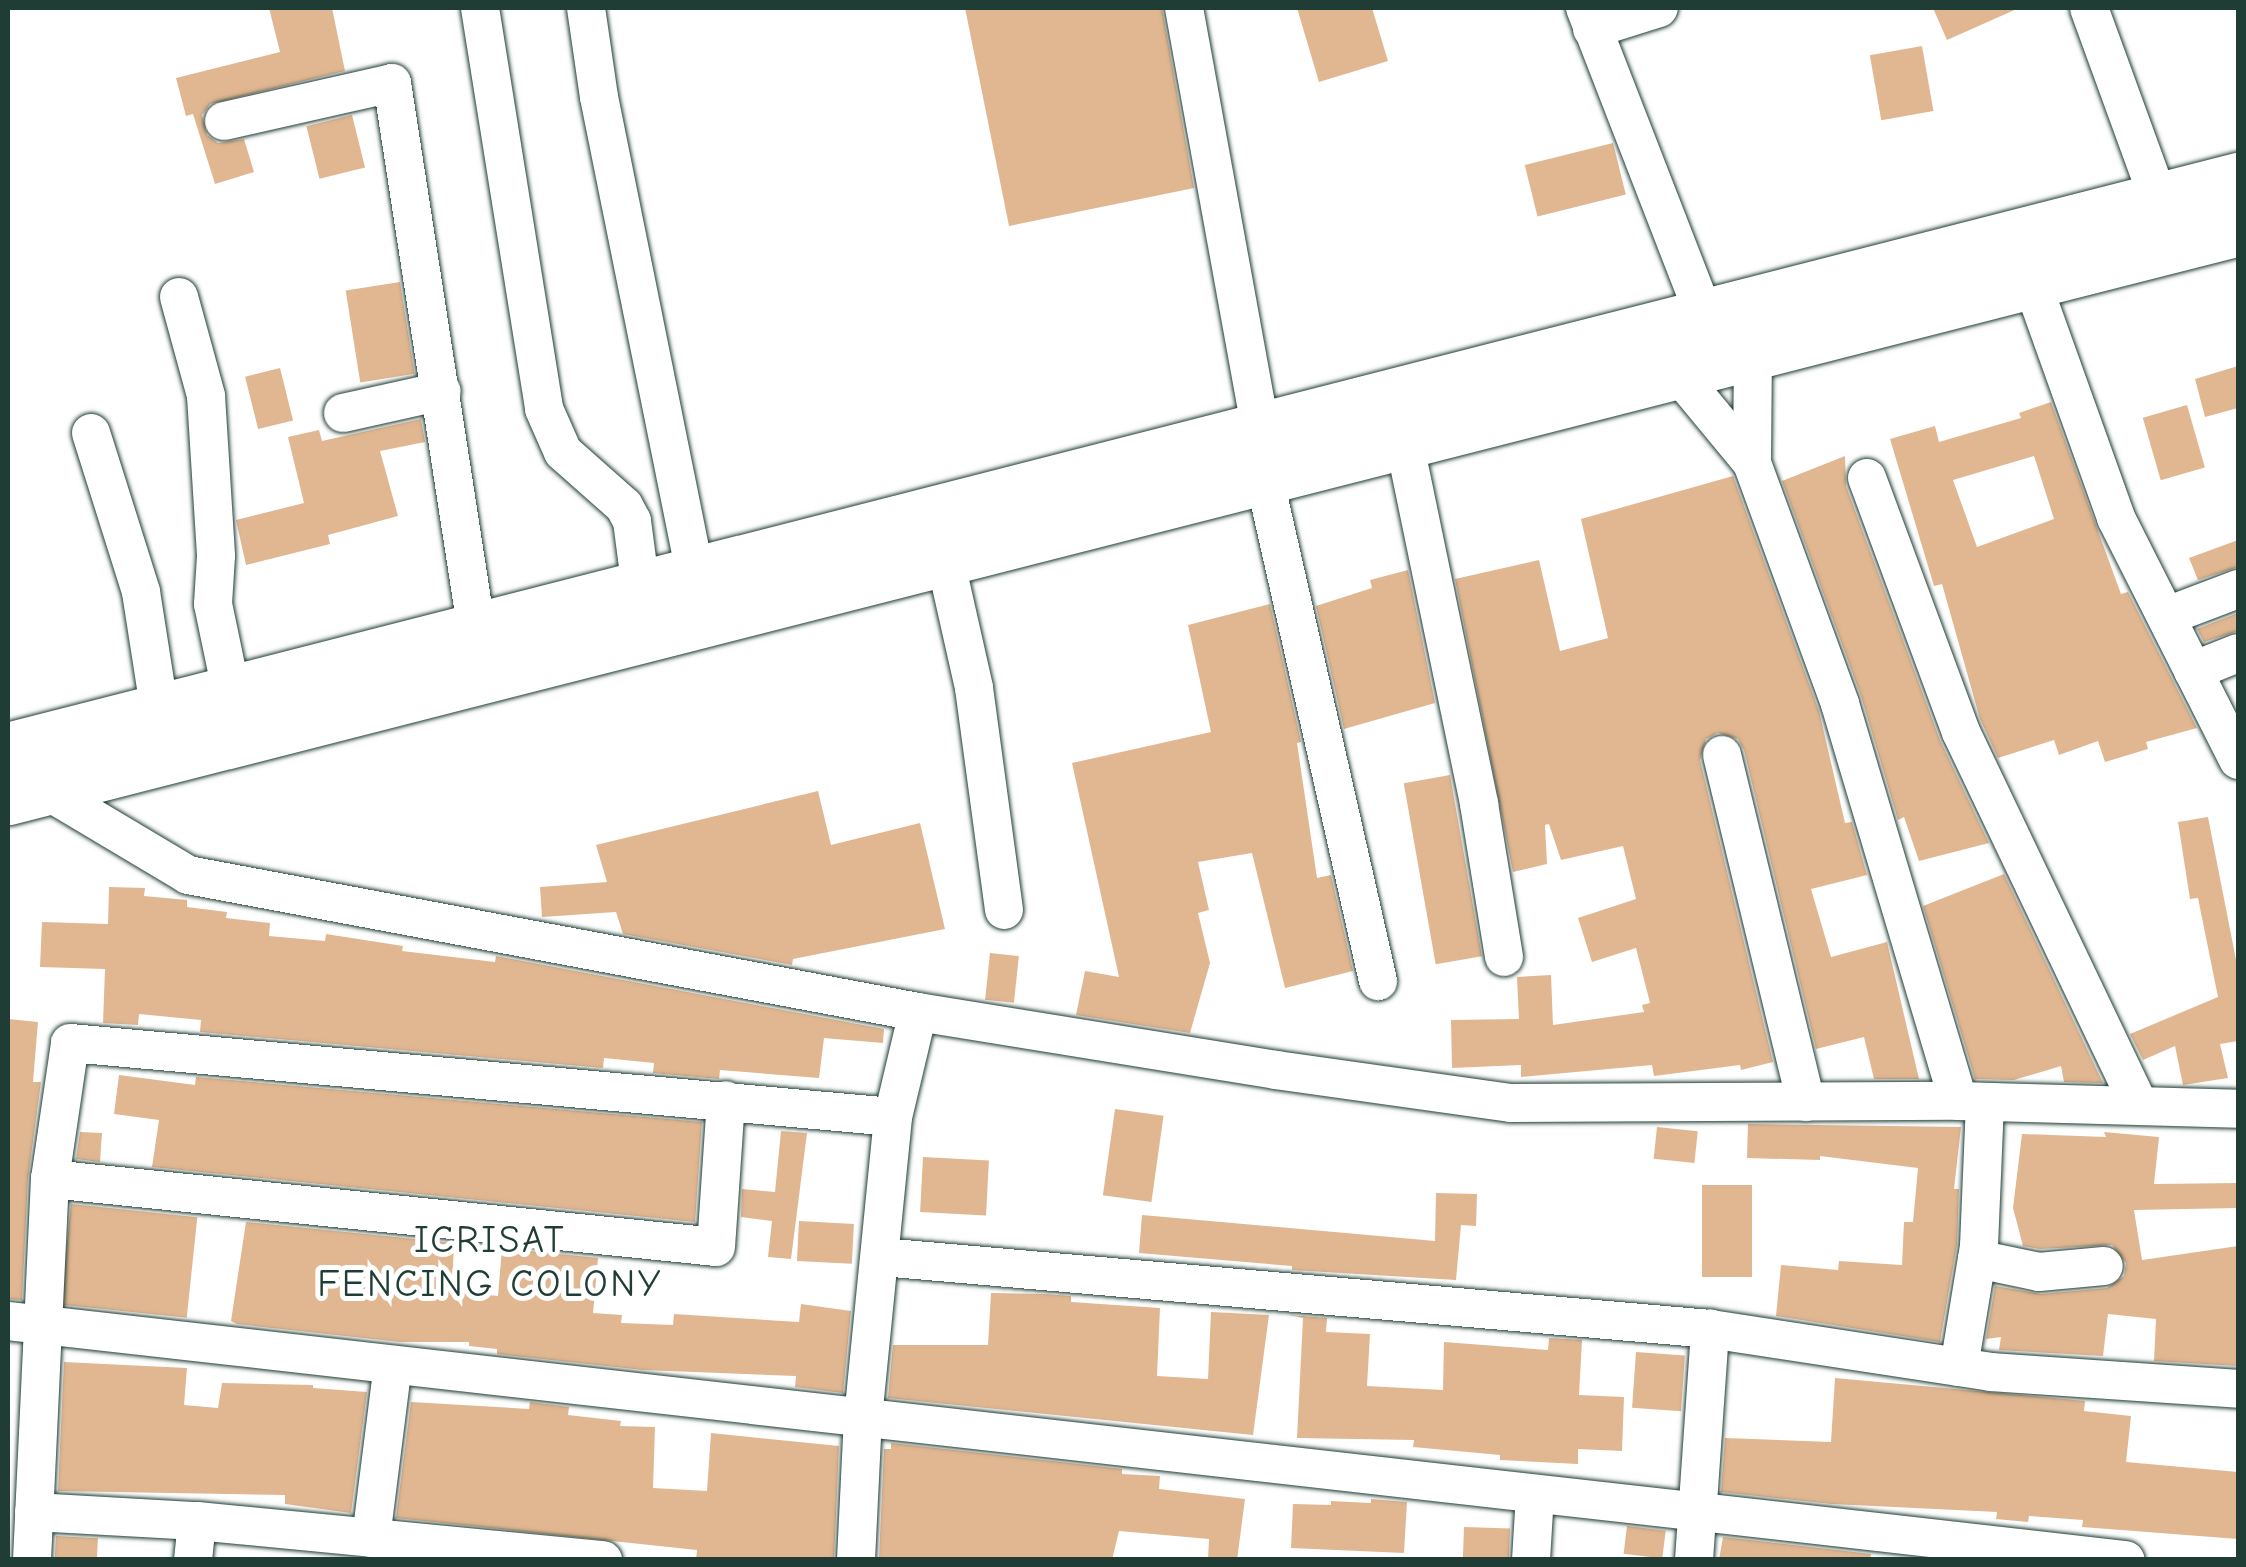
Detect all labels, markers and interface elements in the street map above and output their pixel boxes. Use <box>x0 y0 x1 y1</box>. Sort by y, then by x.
district label: ICRISAT FENCING COLONY <box>317 1218 663 1308</box>

